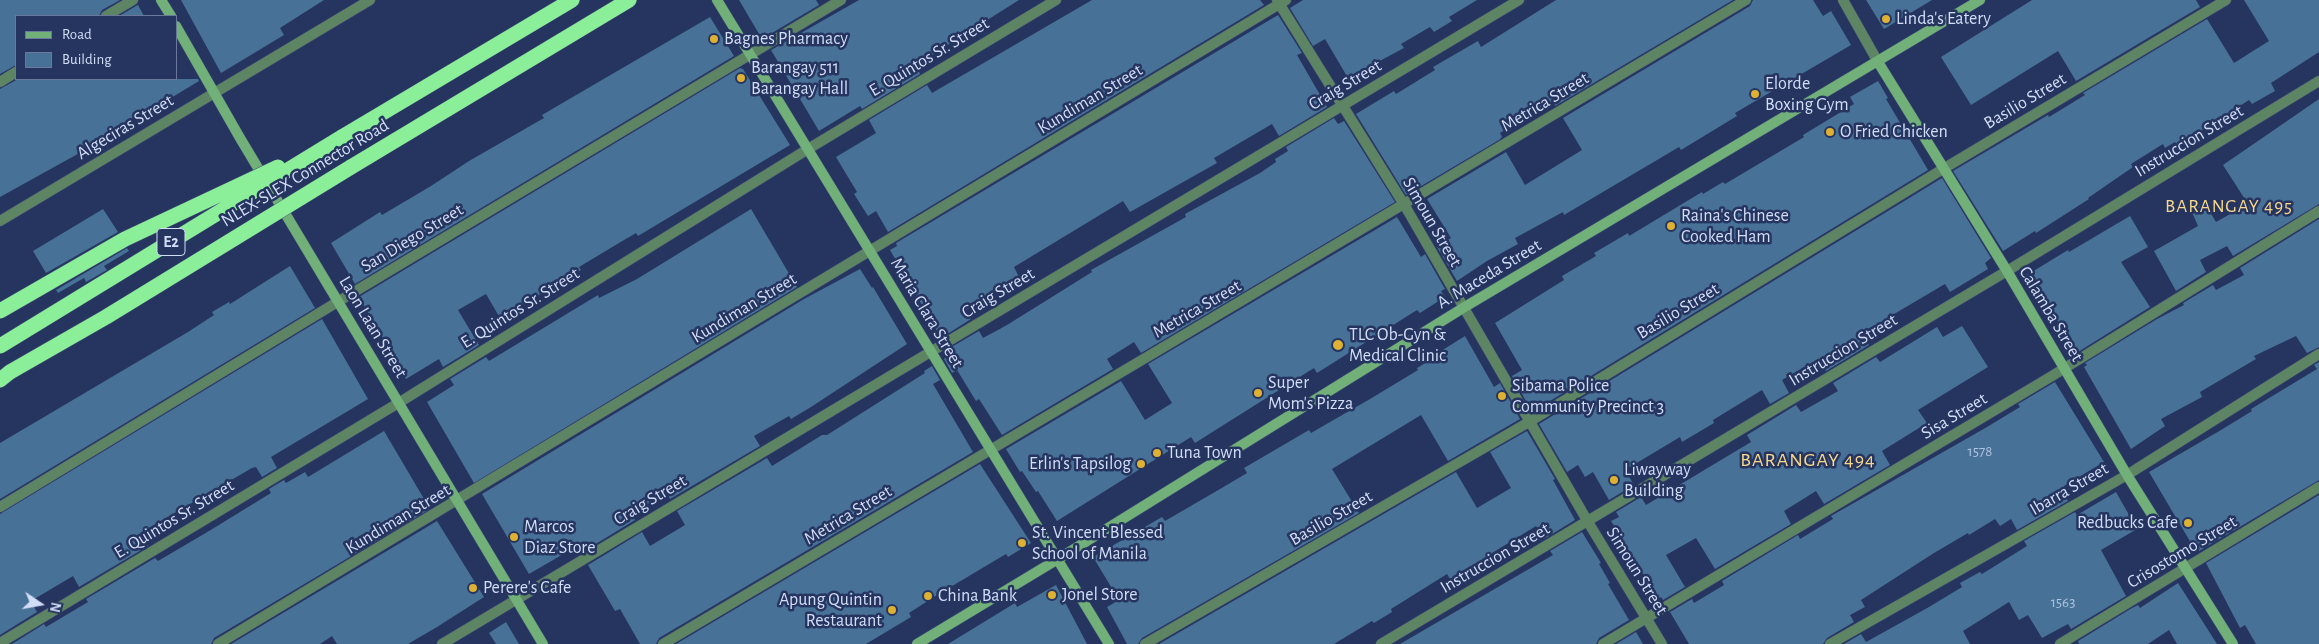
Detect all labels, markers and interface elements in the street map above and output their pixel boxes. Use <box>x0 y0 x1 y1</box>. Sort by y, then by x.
place label: Linda's Eatery <box>1896 8 1991 30</box>
street label: E. Quintos Sr. Street <box>865 13 993 101</box>
marker: Linda's Eatery <box>1880 13 1892 25</box>
legend <box>15 15 178 80</box>
text: Road <box>62 27 92 42</box>
place label: Bagnes Pharmacy <box>724 28 848 50</box>
marker: Bagnes Pharmacy <box>708 33 720 45</box>
text: Building <box>62 52 112 67</box>
street label: Craig Street <box>1305 55 1385 115</box>
place label: Barangay 511 Barangay Hall <box>751 57 848 100</box>
street label: Kundiman Street <box>1034 59 1146 139</box>
street label: Metrica Street <box>1497 67 1593 137</box>
street label: Basilio Street <box>1980 68 2070 134</box>
marker: Barangay 511 Barangay Hall <box>735 72 747 84</box>
place label: Elorde Boxing Gym <box>1765 73 1849 116</box>
marker: Elorde Boxing Gym <box>1749 88 1761 100</box>
street label: Algeciras Street <box>73 90 177 164</box>
street label: Instruccion Street <box>2131 100 2247 182</box>
street label: NLEX-SLEX Connector Road <box>217 114 393 232</box>
place label: O Fried Chicken <box>1840 121 1948 143</box>
marker: O Fried Chicken <box>1824 126 1836 138</box>
street label: Simoun Street <box>1398 173 1466 271</box>
district label: BARANGAY 495 <box>2163 195 2295 217</box>
street label: San Diego Street <box>357 199 467 277</box>
place label: Raina's Chinese Cooked Ham <box>1681 205 1789 248</box>
marker: Raina's Chinese Cooked Ham <box>1665 220 1677 232</box>
road number: E2 <box>157 228 185 256</box>
street label: A. Maceda Street <box>1433 234 1545 314</box>
street label: Maria Clara Street <box>886 254 968 372</box>
street label: Calamba Street <box>2014 262 2088 366</box>
street label: E. Quintos Sr. Street <box>457 263 583 353</box>
street label: Craig Street <box>958 263 1038 323</box>
street label: Kundiman Street <box>688 268 800 348</box>
street label: Laon Laan Street <box>334 272 412 382</box>
street label: Metrica Street <box>1149 275 1245 343</box>
street label: Basilio Street <box>1633 278 1723 344</box>
street label: Instruccion Street <box>1785 309 1901 391</box>
place label: TLC Ob-Gyn & Medical Clinic <box>1349 324 1446 366</box>
marker: TLC Ob-Gyn & Medical Clinic <box>1331 338 1345 352</box>
place label: Super Mom's Pizza <box>1268 372 1353 414</box>
place label: Sibama Police Community Precinct 3 <box>1512 375 1664 418</box>
marker: Super Mom's Pizza <box>1252 387 1264 399</box>
street label: Sisa Street <box>1917 388 1991 444</box>
marker: Sibama Police Community Precinct 3 <box>1496 390 1508 402</box>
place label: Tuna Town <box>1167 442 1242 464</box>
house number: 1578 <box>1968 442 1992 460</box>
marker: Tuna Town <box>1151 447 1163 459</box>
district label: BARANGAY 494 <box>1739 448 1877 472</box>
place label: Erlin's Tapsilog <box>1029 453 1131 475</box>
marker: Erlin's Tapsilog <box>1135 458 1147 470</box>
street label: Ibarra Street <box>2026 458 2112 520</box>
place label: Liwayway Building <box>1624 459 1691 502</box>
street label: Craig Street <box>610 470 690 530</box>
marker: Liwayway Building <box>1608 474 1620 486</box>
street label: E. Quintos Sr. Street <box>110 475 238 563</box>
street label: Kundiman Street <box>342 479 454 559</box>
street label: Metrica Street <box>800 480 896 550</box>
street label: Basilio Street <box>1286 486 1376 550</box>
street label: Crisostomo Street <box>2123 511 2241 593</box>
place label: Redbucks Cafe <box>2077 512 2178 534</box>
place label: Marcos Diaz Store <box>524 516 595 558</box>
marker: Redbucks Cafe <box>2182 517 2194 529</box>
street label: Instruccion Street <box>1436 518 1554 598</box>
place label: St. Vincent Blessed School of Manila <box>1032 522 1163 564</box>
street label: Simoun Street <box>1601 523 1673 619</box>
marker: Marcos Diaz Store <box>508 531 520 543</box>
marker: St. Vincent Blessed School of Manila <box>1016 537 1028 549</box>
place label: Perere's Cafe <box>483 577 571 599</box>
north arrow <box>15 579 65 629</box>
marker: Perere's Cafe <box>467 582 479 594</box>
place label: Jonel Store <box>1062 584 1138 606</box>
place label: China Bank <box>938 585 1017 607</box>
place label: Apung Quintin Restaurant <box>779 589 882 632</box>
marker: Jonel Store <box>1046 589 1058 601</box>
marker: China Bank <box>922 590 934 602</box>
house number: 1563 <box>2051 593 2075 611</box>
text: N <box>47 601 63 613</box>
marker: Apung Quintin Restaurant <box>886 604 898 616</box>

